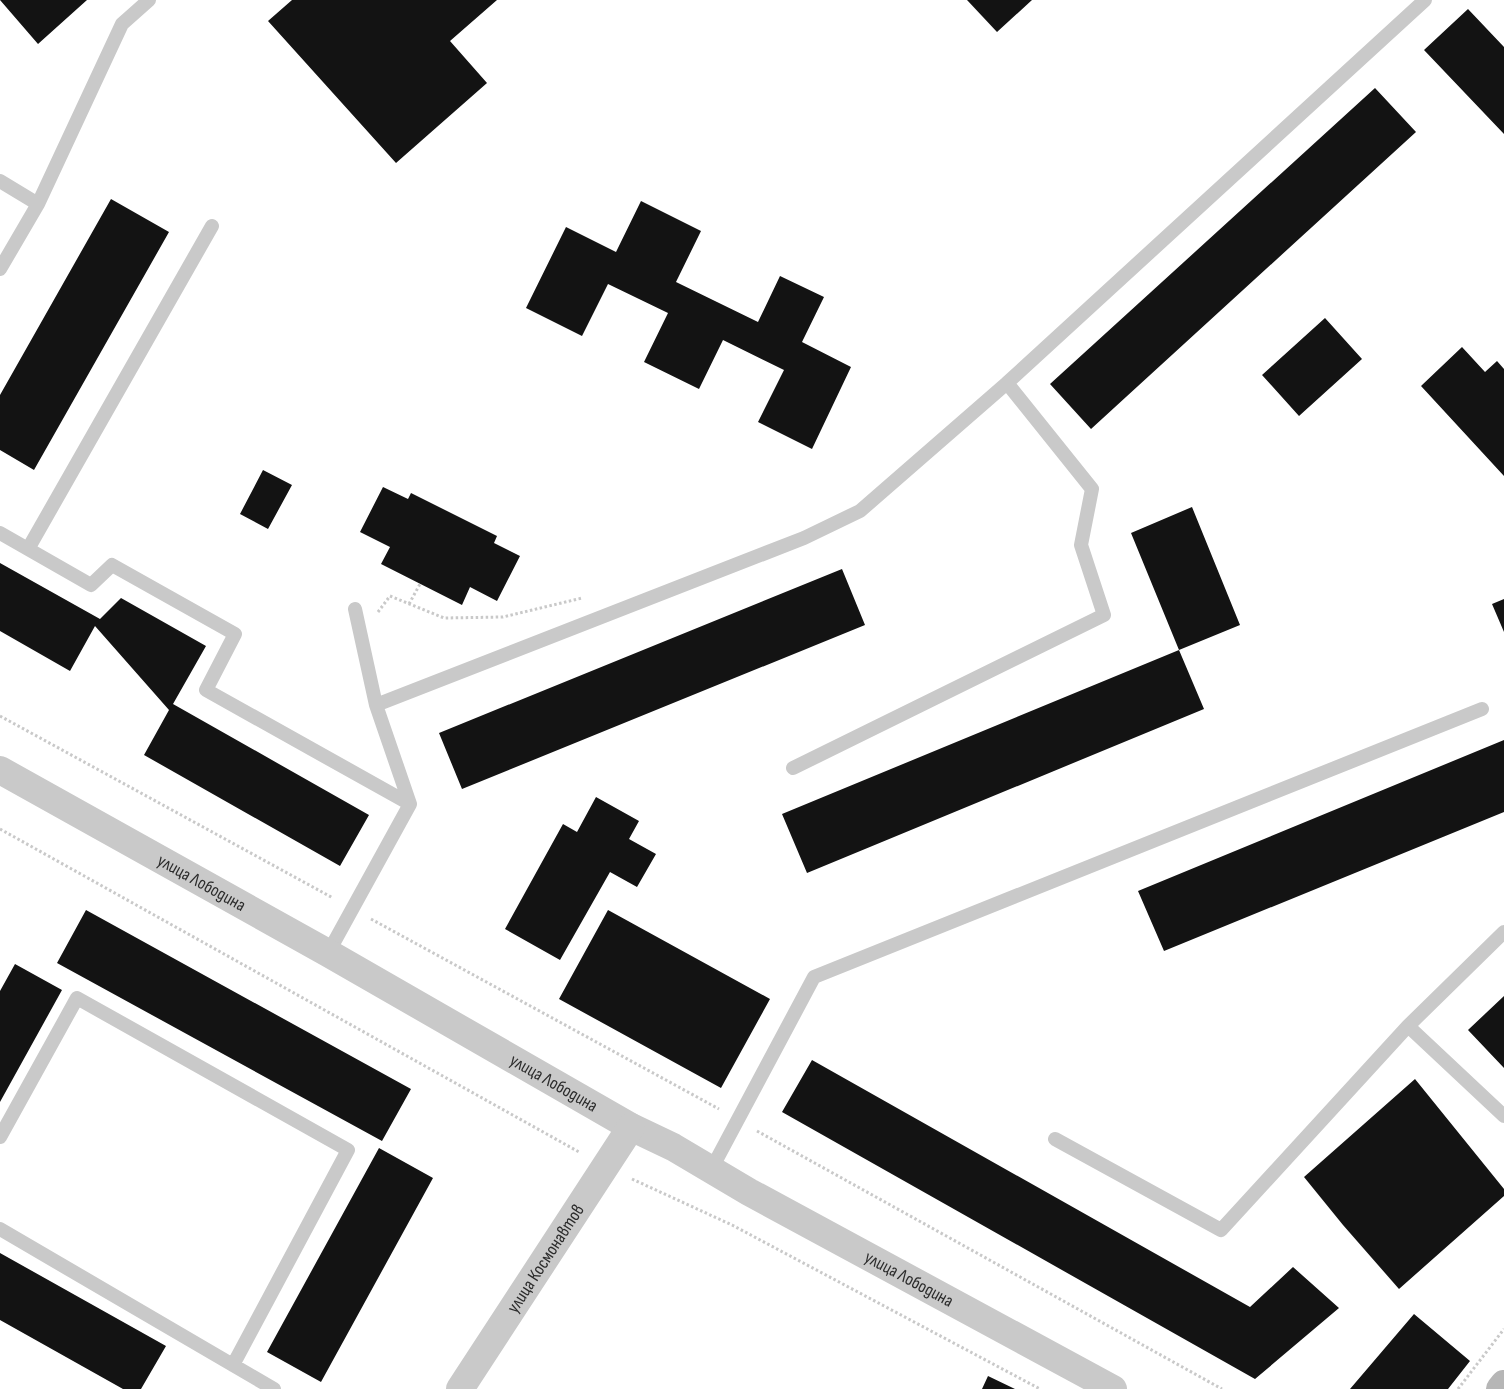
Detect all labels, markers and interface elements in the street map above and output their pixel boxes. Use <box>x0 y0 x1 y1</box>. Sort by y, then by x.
street label: улица Лободина <box>154 850 250 916</box>
street label: улица Лободина <box>506 1049 602 1116</box>
street label: улица Космонавтов <box>502 1200 588 1317</box>
street label: улица Лободина <box>861 1246 957 1311</box>

